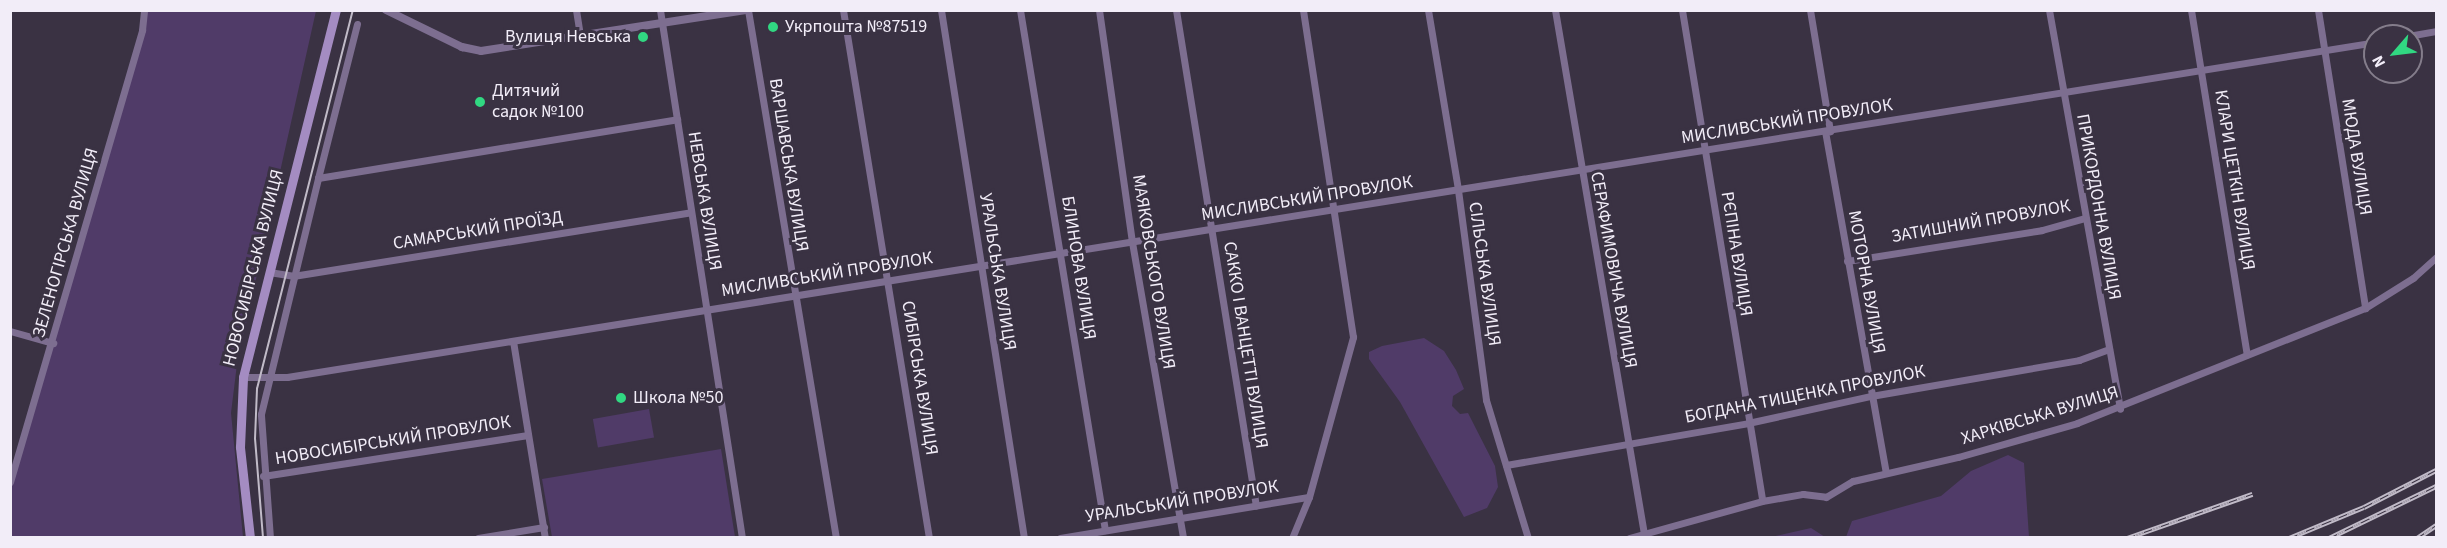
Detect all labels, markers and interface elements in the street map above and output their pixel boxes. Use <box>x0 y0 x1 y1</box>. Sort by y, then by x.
place label: Укрпошта №87519 <box>785 16 927 38</box>
marker: Укрпошта №87519 <box>766 20 780 34</box>
north arrow <box>2363 24 2423 84</box>
place label: Вулиця Невська <box>505 26 631 48</box>
marker: Вулиця Невська <box>636 30 650 44</box>
text: N <box>2367 52 2391 71</box>
street label: ВАРШАВСЬКА ВУЛИЦЯ <box>764 77 812 253</box>
place label: Дитячий садок №100 <box>492 81 584 124</box>
street label: КЛАРИ ЦЕТКІН ВУЛИЦЯ <box>2209 88 2259 272</box>
marker: Дитячий садок №100 <box>473 95 487 109</box>
street label: МИСЛИВСЬКИЙ ПРОВУЛОК <box>1680 95 1894 149</box>
street label: МЮДА ВУЛИЦЯ <box>2336 97 2376 217</box>
street label: ПРИКОРДОННА ВУЛИЦЯ <box>2071 112 2125 302</box>
street label: НЕВСЬКА ВУЛИЦЯ <box>682 130 726 272</box>
street label: ЗЕЛЕНОГІРСЬКА ВУЛИЦЯ <box>29 146 103 340</box>
street label: НОВОСИБІРСЬКА ВУЛИЦЯ <box>219 167 289 369</box>
street label: СЕРАФИМОВИЧА ВУЛИЦЯ <box>1585 170 1641 370</box>
street label: МИСЛИВСЬКИЙ ПРОВУЛОК <box>1200 172 1414 226</box>
street label: МАЯКОВСЬКОГО ВУЛИЦЯ <box>1127 173 1179 371</box>
street label: РЄПІНА ВУЛИЦЯ <box>1715 190 1757 318</box>
street label: УРАЛЬСЬКА ВУЛИЦЯ <box>974 192 1020 352</box>
street label: БЛИНОВА ВУЛИЦЯ <box>1056 195 1100 341</box>
street label: ЗАТИШНИЙ ПРОВУЛОК <box>1890 196 2072 248</box>
street label: СІЛЬСЬКА ВУЛИЦЯ <box>1463 201 1505 347</box>
street label: САМАРСЬКИЙ ПРОЇЗД <box>392 207 564 255</box>
street label: МОТОРНА ВУЛИЦЯ <box>1843 209 1889 355</box>
street label: САККО І ВАНЦЕТТІ ВУЛИЦЯ <box>1218 240 1272 450</box>
street label: МИСЛИВСЬКИЙ ПРОВУЛОК <box>720 248 934 302</box>
street label: СИБІРСЬКА ВУЛИЦЯ <box>896 299 942 457</box>
street label: БОГДАНА ТИЩЕНКА ПРОВУЛОК <box>1683 361 1927 429</box>
street label: ХАРКІВСЬКА ВУЛИЦЯ <box>1959 382 2121 450</box>
place label: Школа №50 <box>633 387 723 409</box>
marker: Школа №50 <box>614 391 628 405</box>
street label: НОВОСИБІРСЬКИЙ ПРОВУЛОК <box>274 412 512 470</box>
street label: УРАЛЬСЬКИЙ ПРОВУЛОК <box>1084 476 1280 528</box>

